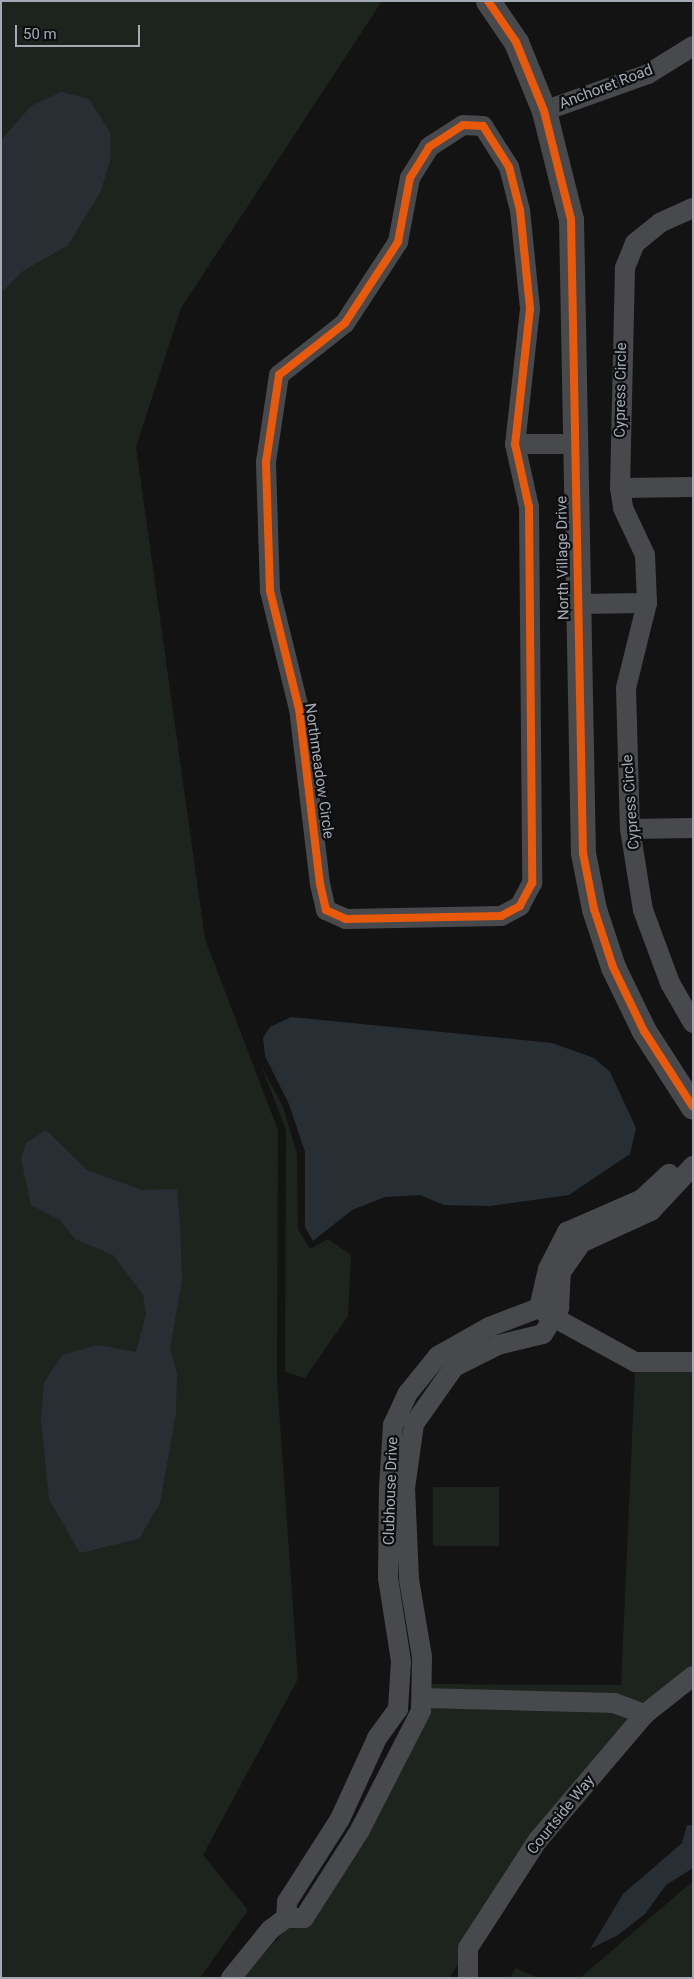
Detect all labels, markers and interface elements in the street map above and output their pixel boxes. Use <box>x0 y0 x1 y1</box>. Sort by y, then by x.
scale bar <box>18 15 142 47</box>
text: 50 m <box>23 25 57 43</box>
street label: Anchoret Road <box>557 61 655 113</box>
street label: Cypress Circle <box>611 342 631 438</box>
street label: North Village Drive <box>553 496 573 620</box>
street label: Northmeadow Circle <box>301 702 337 840</box>
street label: Cypress Circle <box>619 754 643 850</box>
street label: Clubhouse Drive <box>380 1437 402 1545</box>
street label: Courtside Way <box>524 1772 598 1858</box>

